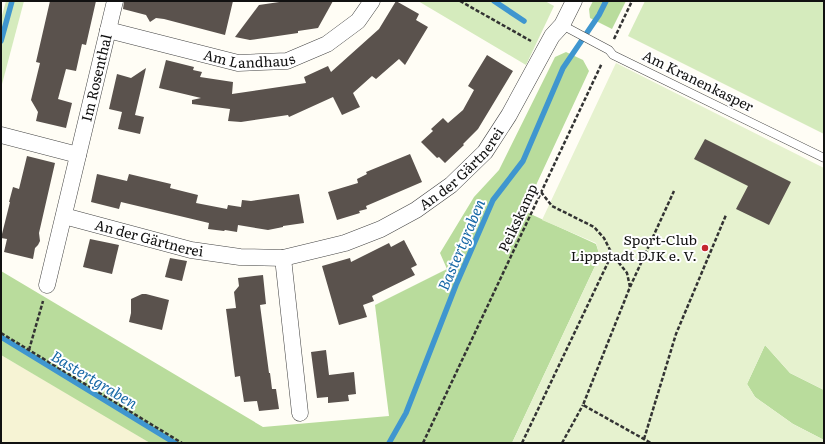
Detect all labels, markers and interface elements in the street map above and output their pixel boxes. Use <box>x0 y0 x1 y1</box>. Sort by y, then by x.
street label: Im Rosenthal <box>75 32 116 123</box>
street label: Am Landhaus <box>202 44 298 72</box>
street label: Am Kranenkasper <box>640 45 758 116</box>
street label: An der Gärtnerei <box>414 123 508 214</box>
street label: Peikskamp <box>493 180 542 255</box>
water label: Bastertgraben <box>431 195 490 294</box>
street label: An der Gärtnerei <box>93 214 205 261</box>
place label: Sport-Club Lippstadt DJK e. V. <box>571 229 697 265</box>
marker: Sport-Club Lippstadt DJK e. V. <box>700 243 710 253</box>
water label: Bastertgraben <box>47 344 142 414</box>

